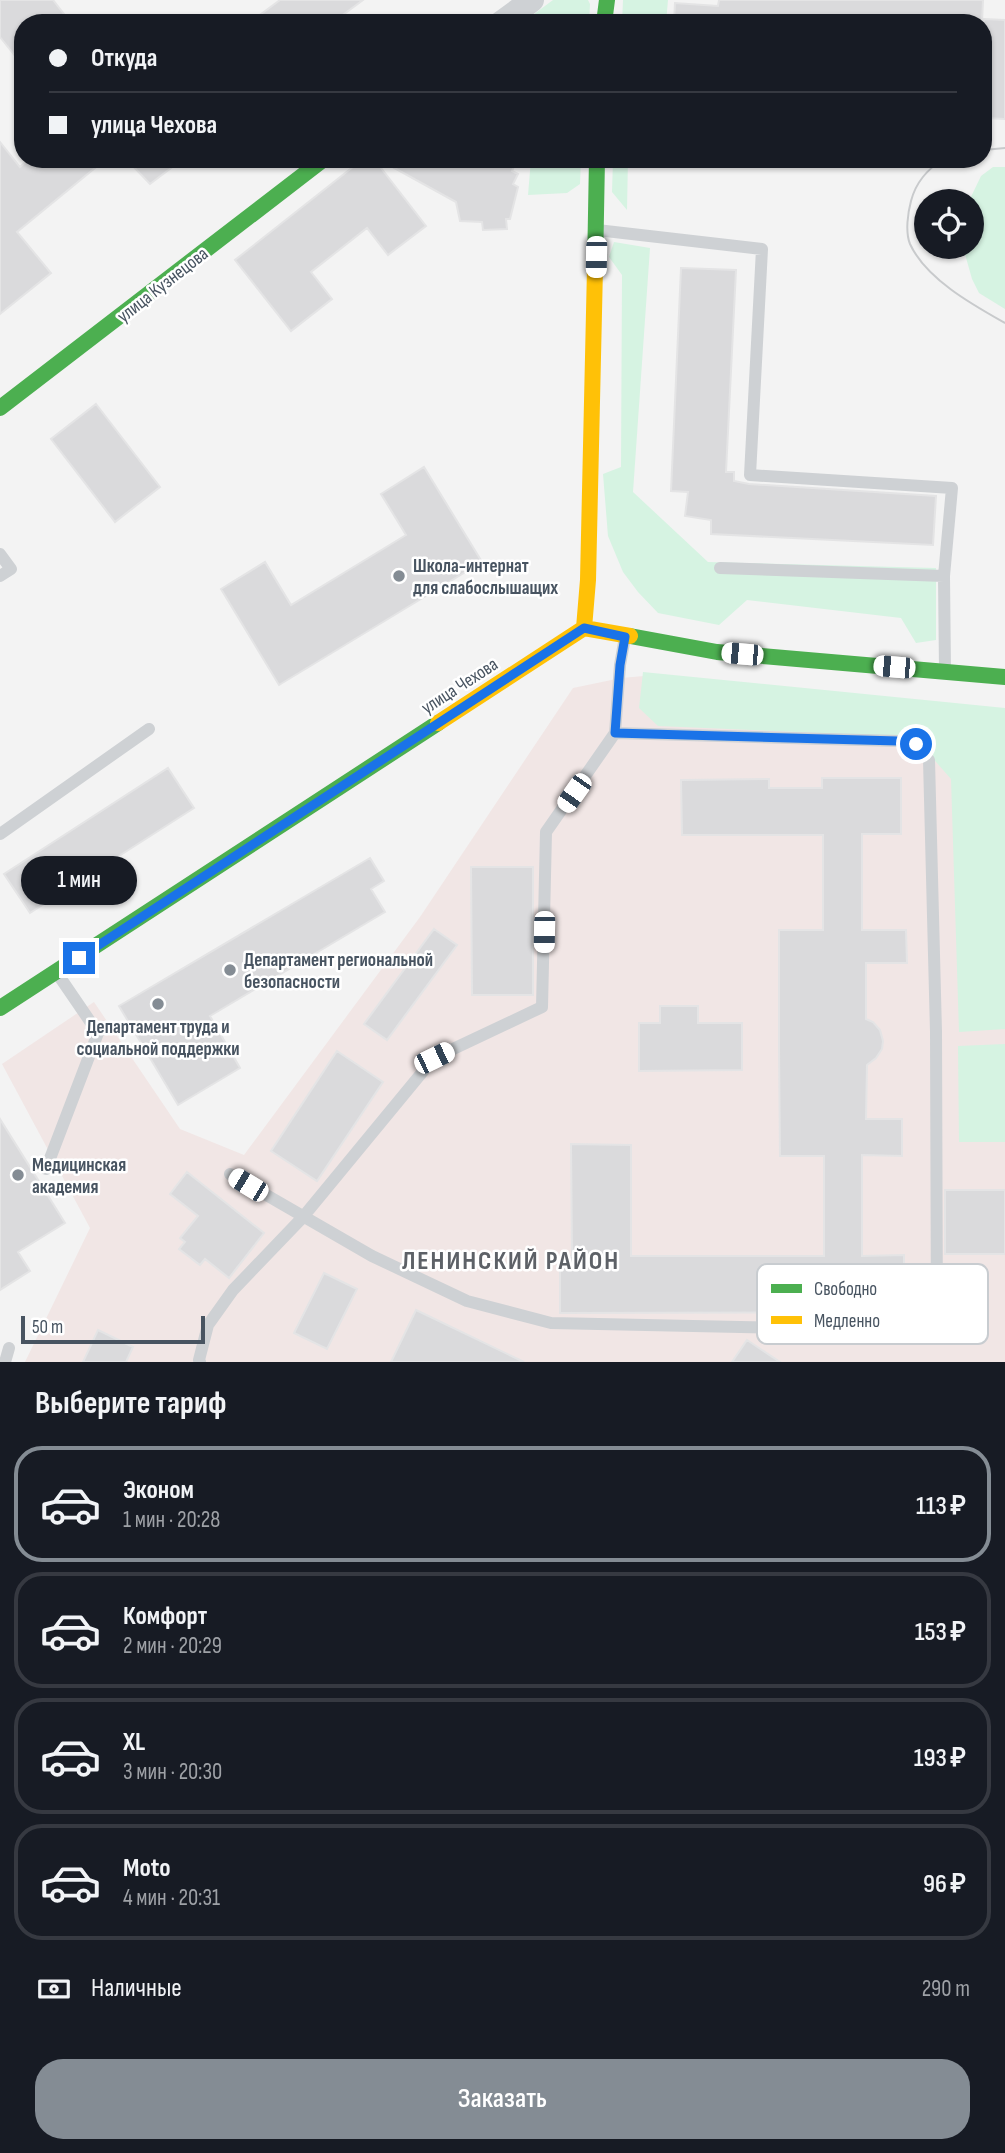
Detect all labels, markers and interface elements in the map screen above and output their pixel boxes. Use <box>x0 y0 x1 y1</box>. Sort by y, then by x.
text: Откуда <box>91 43 157 74</box>
text: улица Чехова <box>91 110 217 141</box>
map controls <box>914 189 984 259</box>
button: locate <box>914 189 984 259</box>
car <box>586 236 607 278</box>
street label: улица Кузнецова <box>113 242 213 328</box>
place label: Школа-интернат для слабослышащих <box>413 555 558 600</box>
marker: Школа-интернат для слабослышащих <box>391 568 407 584</box>
car <box>721 642 764 666</box>
street label: улица Чехова <box>417 653 502 719</box>
car <box>873 655 916 679</box>
route start <box>900 728 932 760</box>
car <box>554 770 595 816</box>
callout: 1 мин <box>21 856 137 906</box>
text: 1 мин <box>57 866 101 894</box>
car <box>534 911 555 953</box>
route end <box>63 942 95 974</box>
place label: Департамент региональной безопасности <box>244 949 433 994</box>
marker: Департамент региональной безопасности <box>222 962 238 978</box>
marker: Департамент труда и социальной поддержки <box>150 996 166 1012</box>
place label: Департамент труда и социальной поддержки <box>76 1016 240 1061</box>
car <box>411 1039 458 1077</box>
place label: Медицинская академия <box>32 1154 126 1199</box>
car <box>225 1165 272 1205</box>
marker: Медицинская академия <box>10 1167 26 1183</box>
district label: ЛЕНИНСКИЙ РАЙОН <box>402 1246 620 1277</box>
legend <box>757 1264 988 1344</box>
text: Свободно <box>814 1278 877 1301</box>
text: Медленно <box>814 1310 880 1333</box>
scale bar <box>21 1313 205 1345</box>
text: 50 m <box>32 1316 63 1339</box>
text: Выберите тариф <box>35 1384 226 1423</box>
icon: car <box>39 1473 102 1536</box>
text: Эконом <box>123 1475 194 1506</box>
text: 113 ₽ <box>916 1491 966 1522</box>
text: 1 мин · 20:28 <box>123 1506 220 1534</box>
icon: car <box>39 1599 102 1662</box>
text: Комфорт <box>123 1601 207 1632</box>
text: 153 ₽ <box>915 1617 966 1648</box>
text: 2 мин · 20:29 <box>123 1632 222 1660</box>
icon: car <box>39 1725 102 1788</box>
text: XL <box>123 1727 145 1758</box>
text: 193 ₽ <box>914 1743 966 1774</box>
text: 3 мин · 20:30 <box>123 1758 222 1786</box>
icon: car <box>39 1851 102 1914</box>
text: Moto <box>123 1853 171 1884</box>
text: 96 ₽ <box>923 1869 966 1900</box>
text: 4 мин · 20:31 <box>123 1884 220 1912</box>
icon: cash <box>35 1970 73 2008</box>
text: Наличные <box>91 1973 182 2004</box>
text: 290 m <box>922 1975 970 2003</box>
button: Заказать <box>35 2059 970 2139</box>

